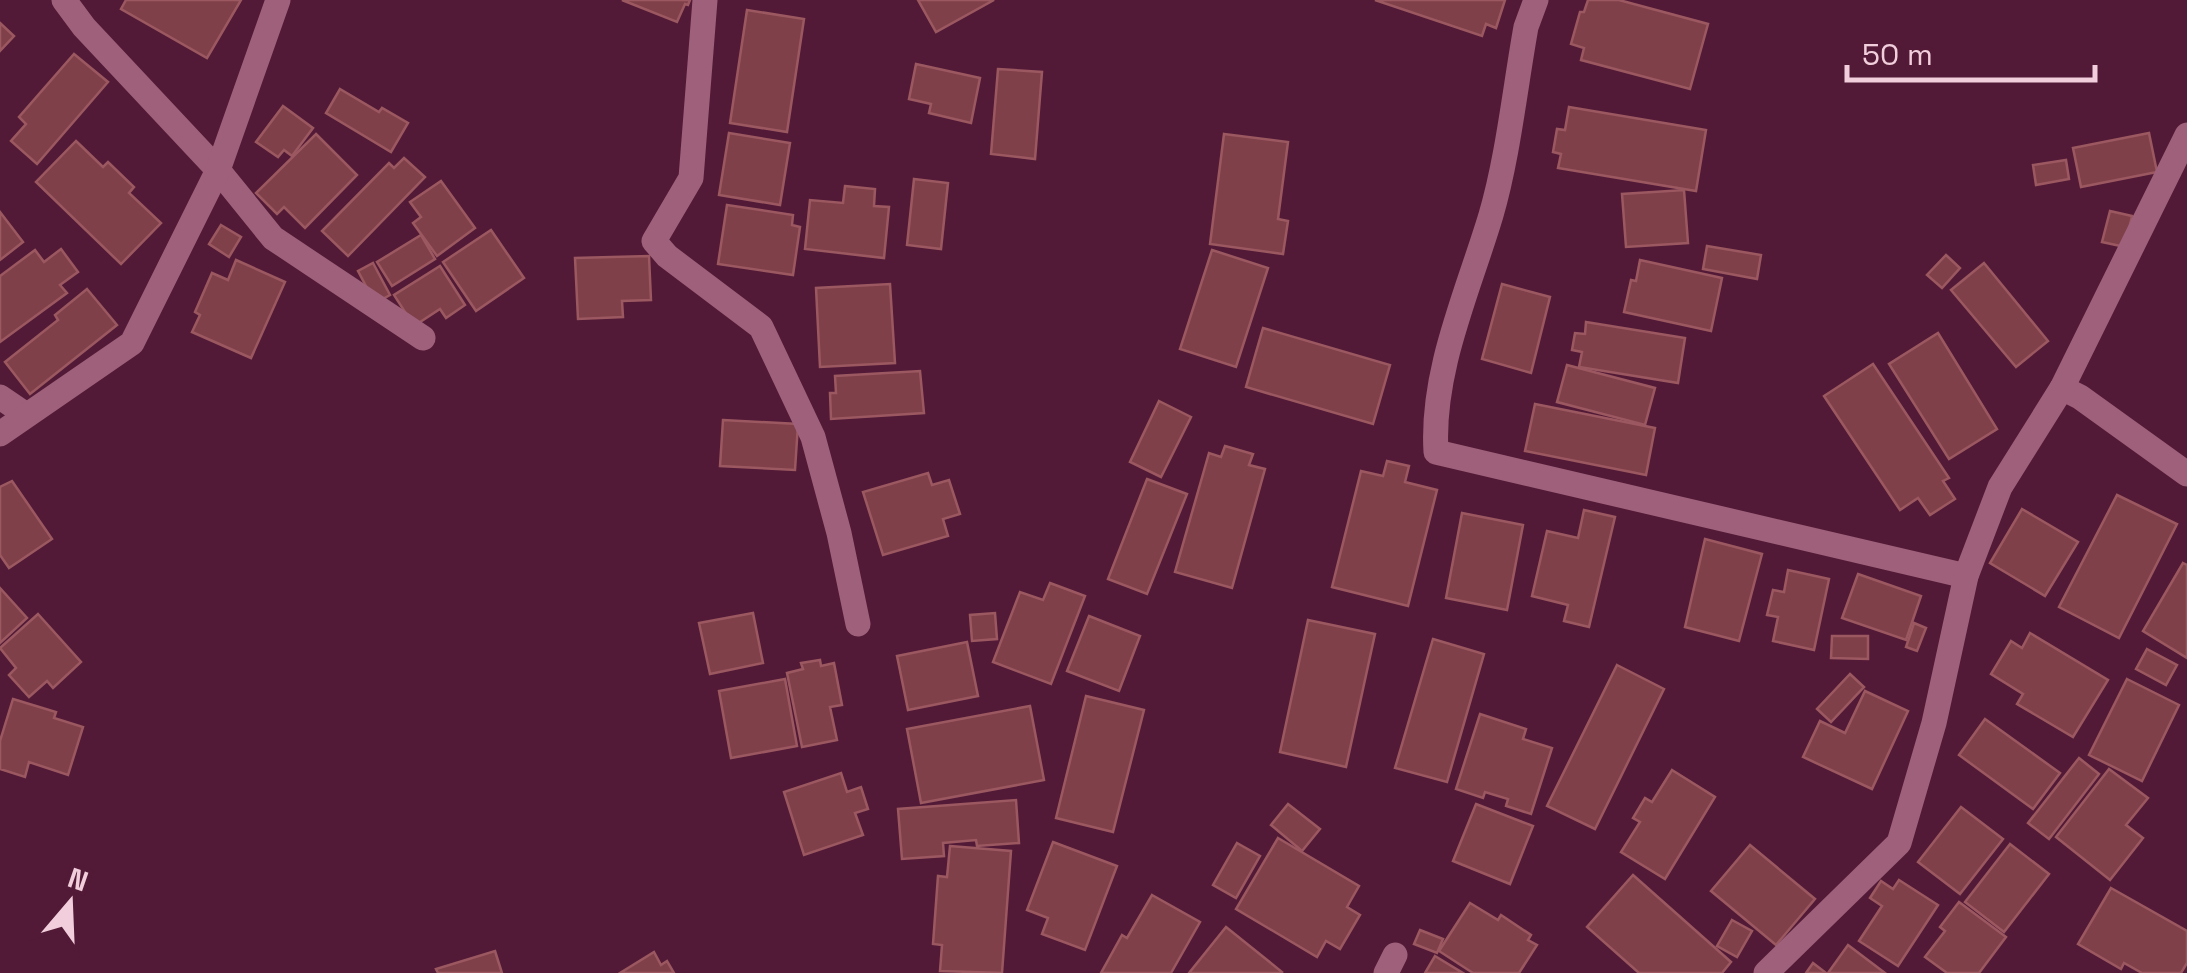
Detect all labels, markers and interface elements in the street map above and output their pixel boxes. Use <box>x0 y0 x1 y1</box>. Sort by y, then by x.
scale bar <box>1847 20 2094 82</box>
text: 50 m <box>1862 35 1933 74</box>
north arrow <box>20 853 120 953</box>
text: N <box>63 859 93 899</box>

